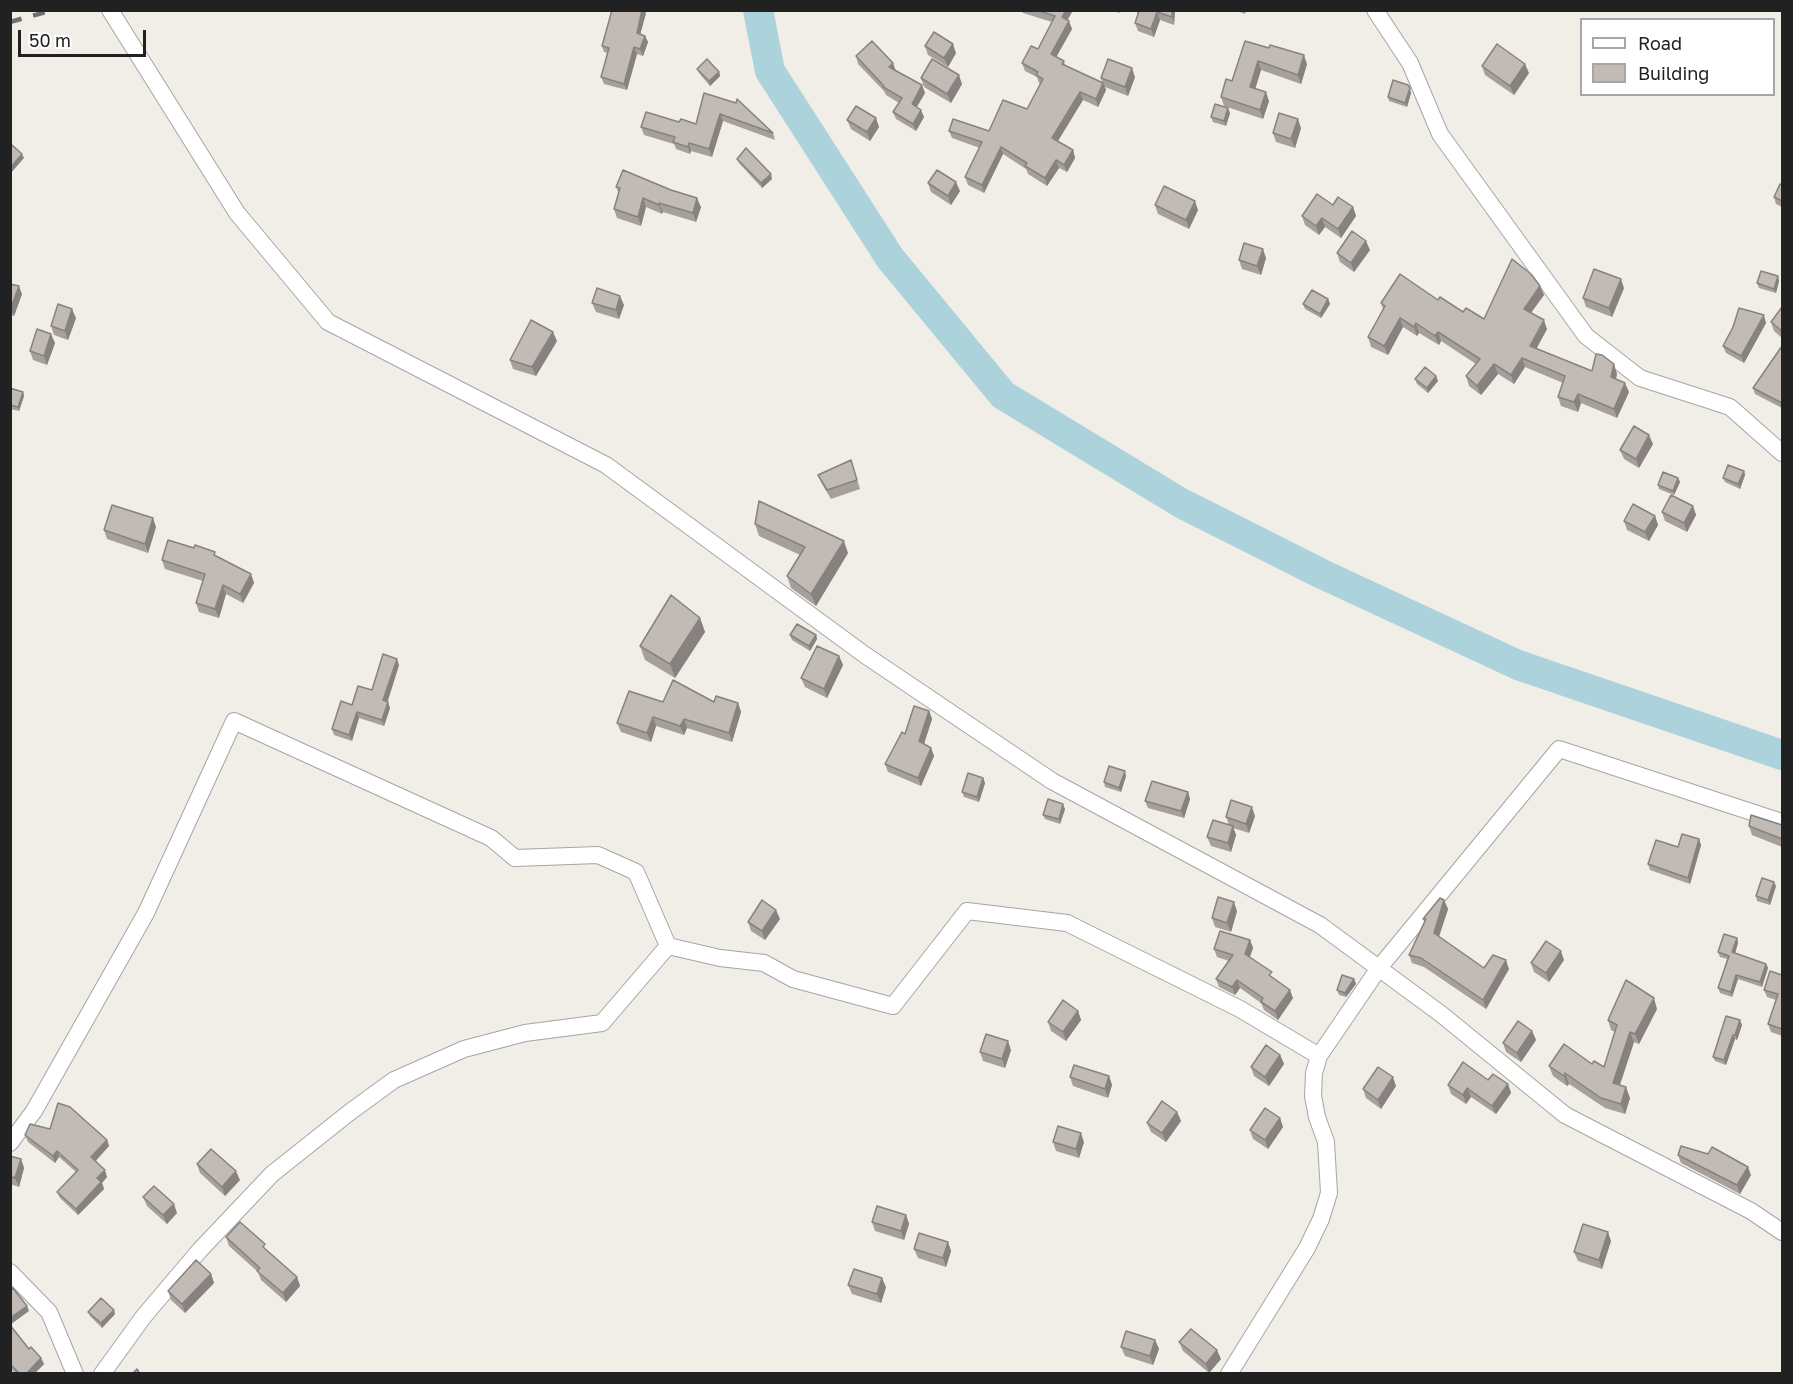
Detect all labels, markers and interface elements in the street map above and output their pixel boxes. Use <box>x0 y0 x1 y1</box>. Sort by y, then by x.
scale bar <box>21 18 148 56</box>
legend <box>1580 18 1775 96</box>
text: 50 m <box>29 29 71 51</box>
text: Road <box>1638 32 1682 54</box>
text: Building <box>1638 62 1709 84</box>

